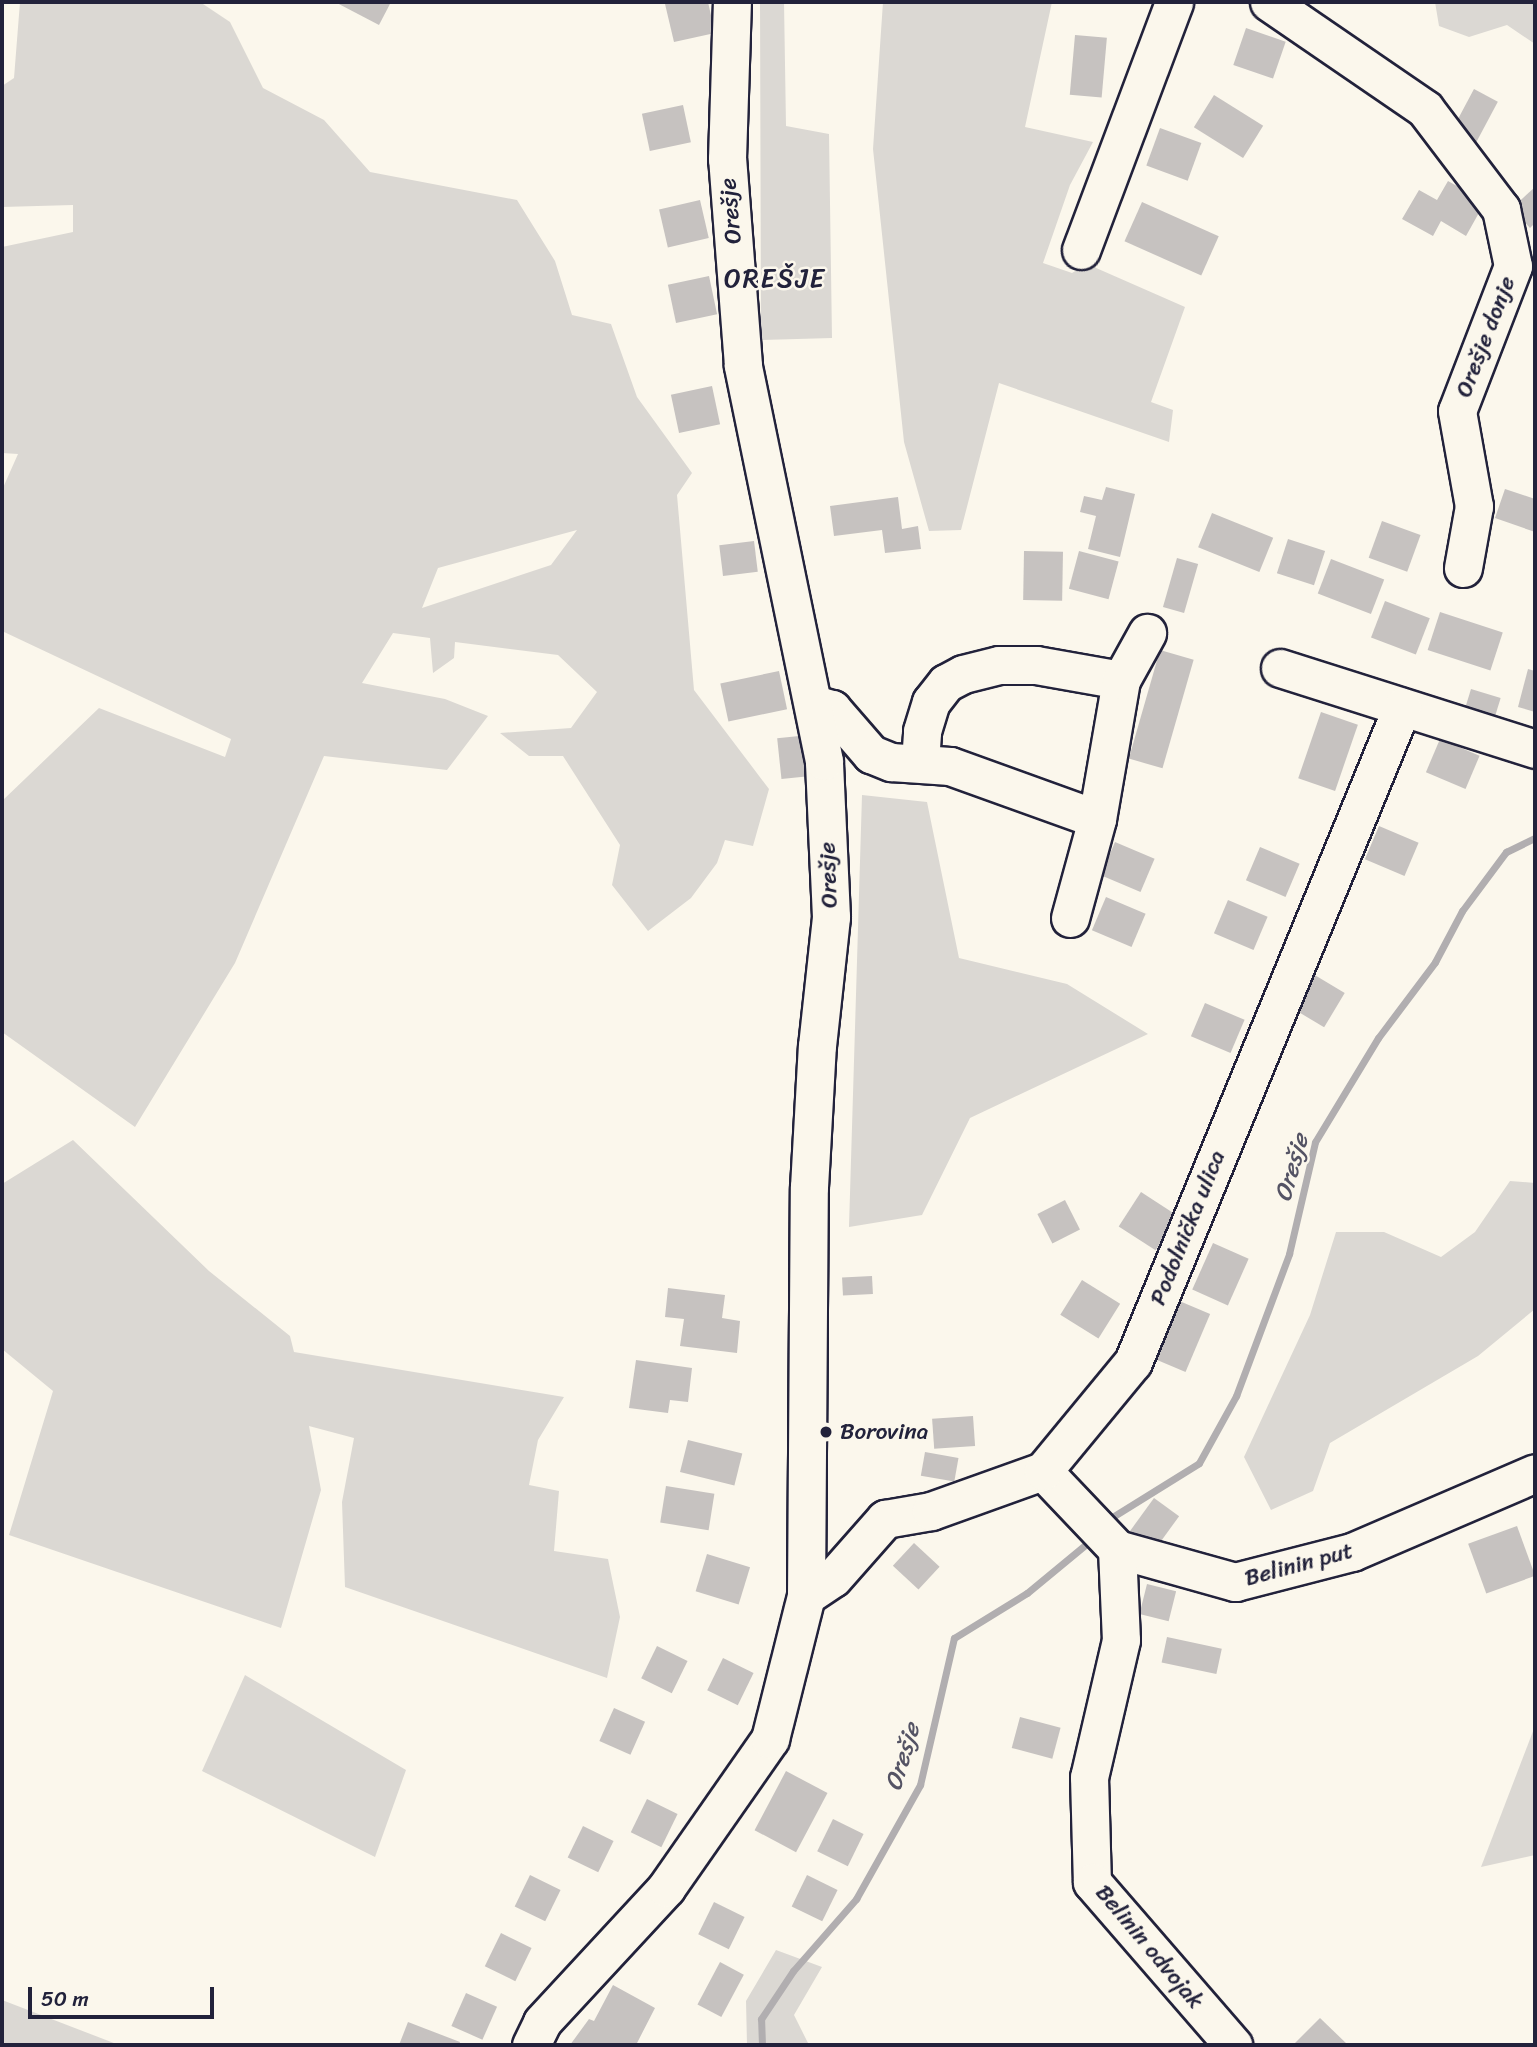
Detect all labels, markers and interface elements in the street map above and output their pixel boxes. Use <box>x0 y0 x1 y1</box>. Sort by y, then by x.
street label: Orešje <box>714 177 748 245</box>
district label: OREŠJE <box>725 263 825 295</box>
street label: Orešje donje <box>1450 273 1522 401</box>
street label: Orešje <box>814 842 844 908</box>
water label: Orešje <box>1269 1131 1315 1205</box>
street label: Podolnička ulica <box>1144 1147 1232 1309</box>
place label: Borovina <box>840 1418 928 1446</box>
marker: Borovina <box>818 1424 834 1440</box>
street label: Belinin put <box>1242 1537 1356 1593</box>
water label: Orešje <box>879 1720 927 1794</box>
street label: Belinin odvojak <box>1089 1879 1209 2015</box>
scale bar <box>32 1974 217 2018</box>
text: 50 m <box>41 1980 89 2018</box>

